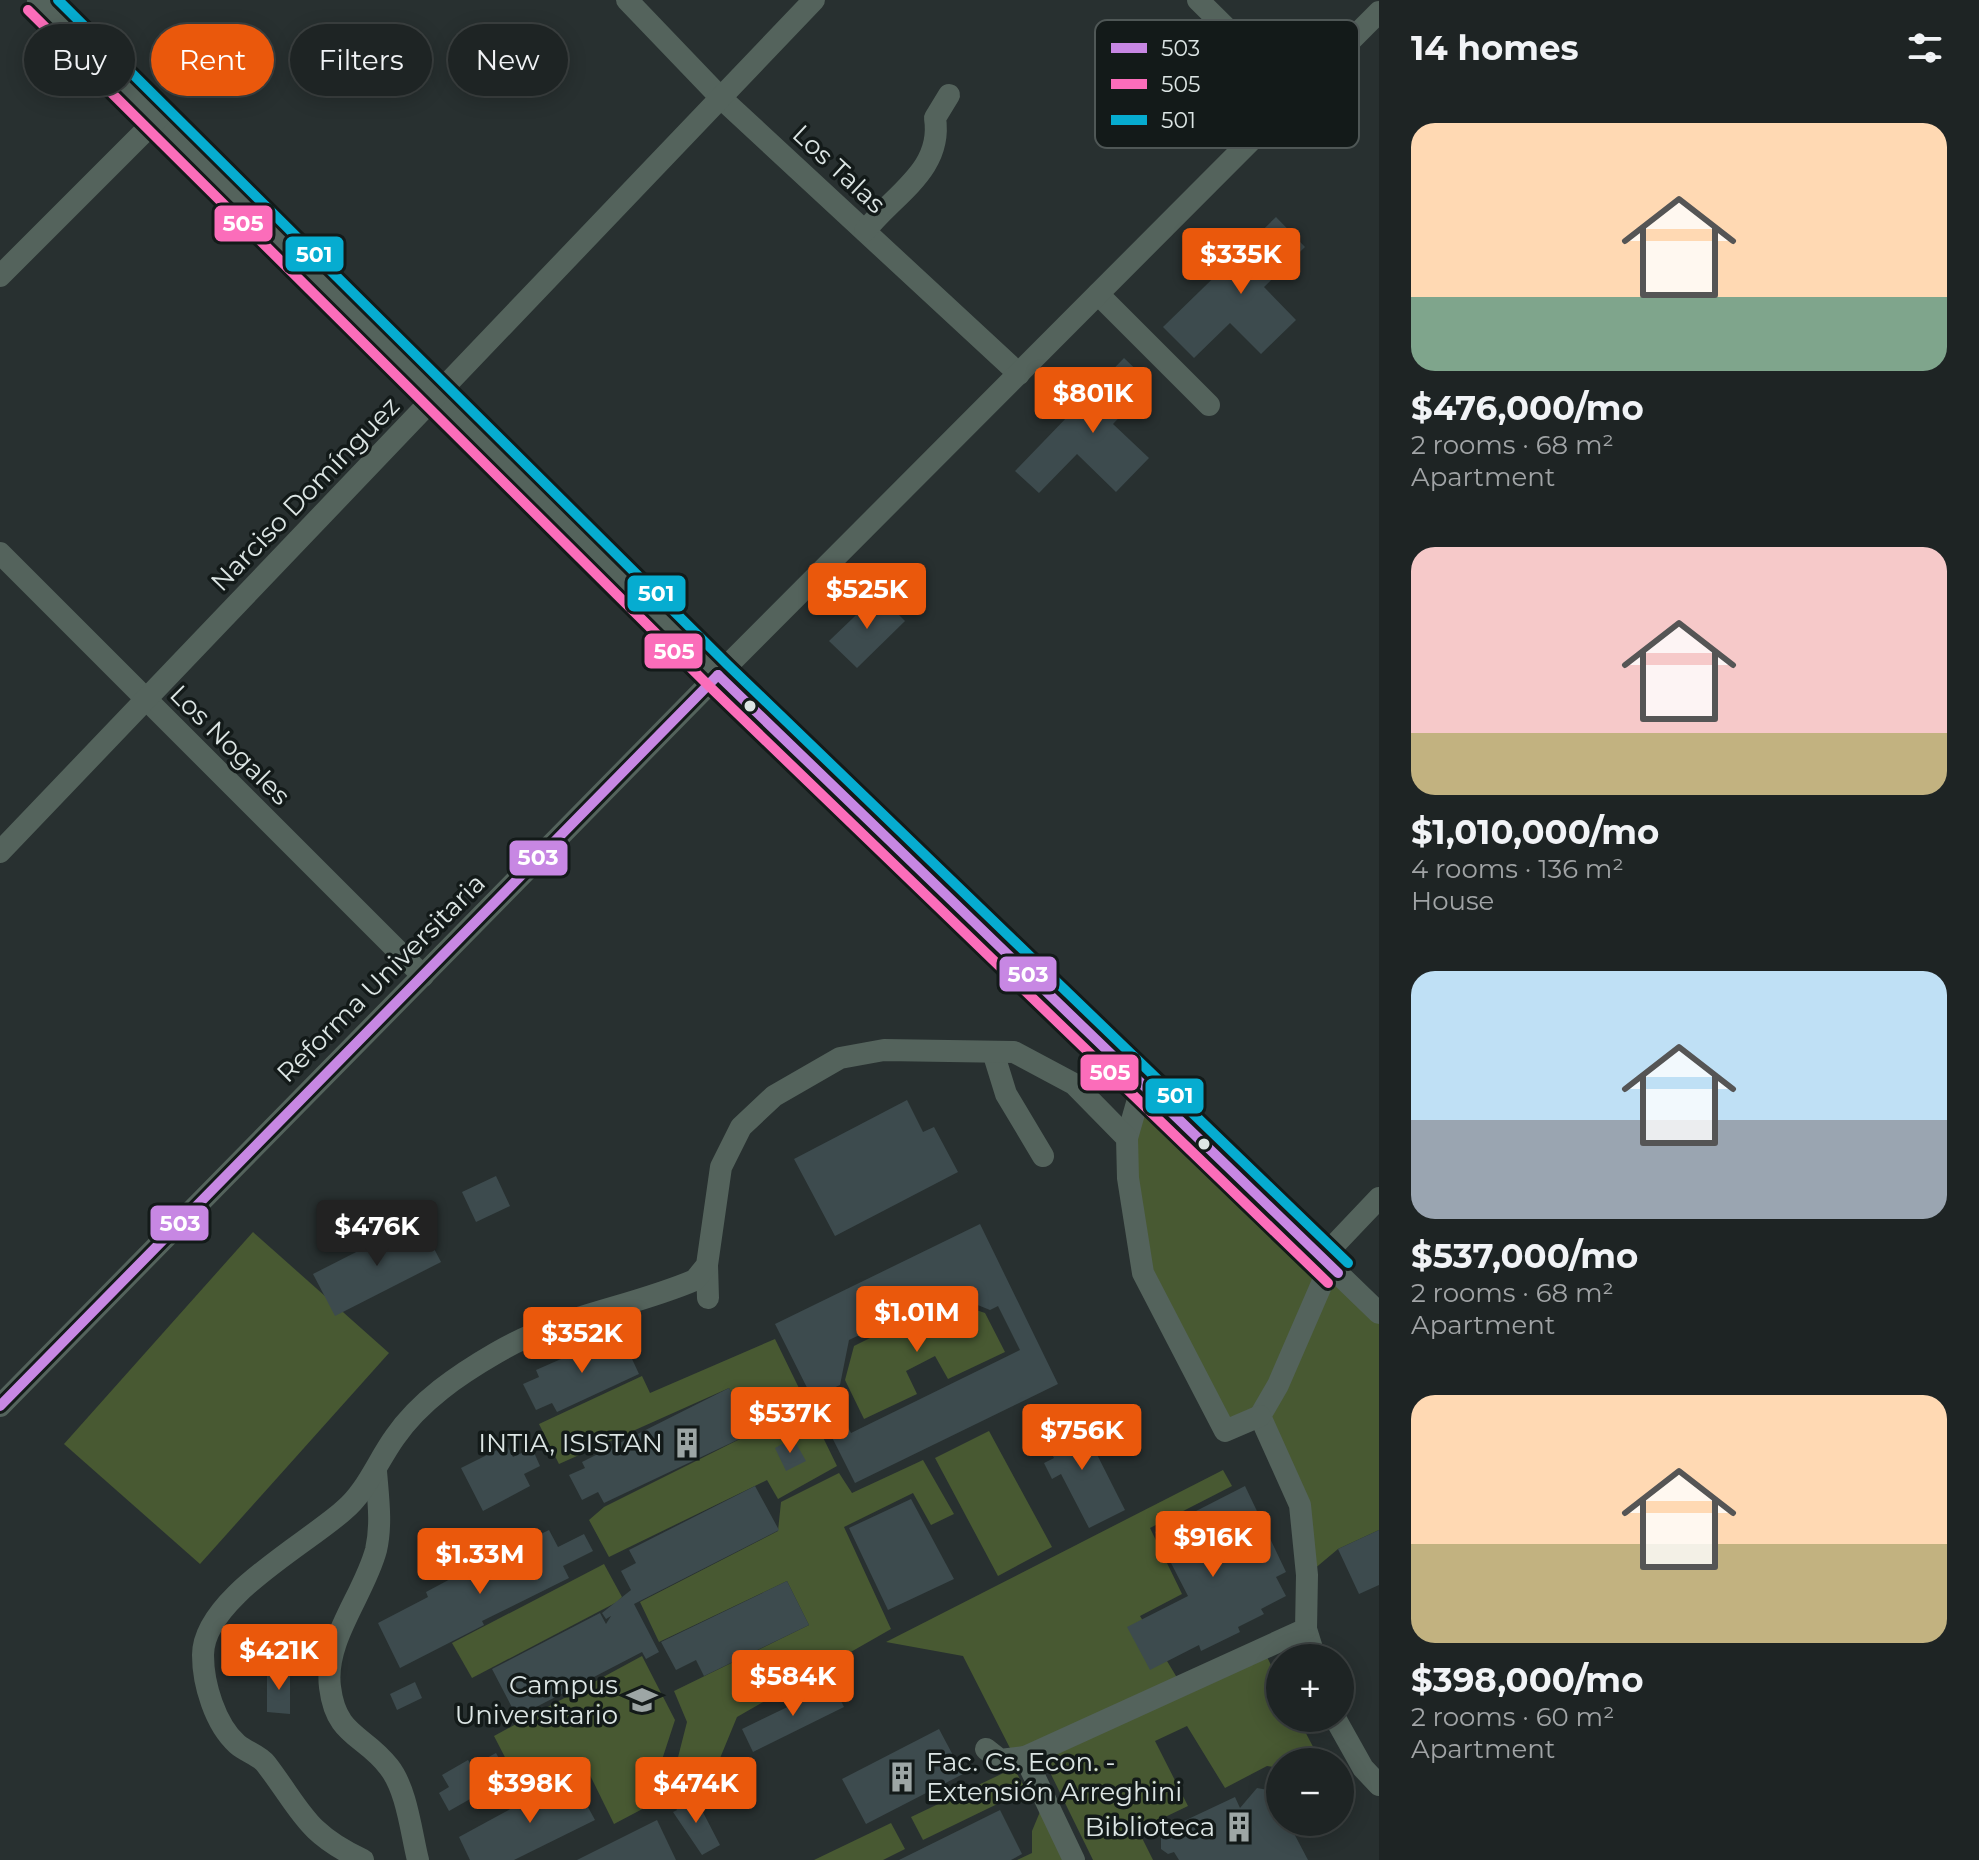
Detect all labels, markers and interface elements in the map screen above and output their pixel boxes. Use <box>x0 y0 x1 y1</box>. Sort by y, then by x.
legend <box>1095 20 1359 148</box>
chip: Buy <box>24 24 135 96</box>
chip: Rent <box>151 24 274 96</box>
chip: Filters <box>290 24 432 96</box>
chip: New <box>448 24 568 96</box>
icon: filters <box>1903 26 1947 70</box>
text: 14 homes <box>1411 27 1579 69</box>
text: 503 <box>1161 35 1200 62</box>
text: 505 <box>1161 71 1200 98</box>
text: 501 <box>1161 107 1196 134</box>
street label: Los Talas <box>786 118 892 220</box>
icon: home <box>1607 175 1751 319</box>
line badge: 505 <box>213 204 274 243</box>
text: 505 <box>222 210 264 237</box>
pin: $335K <box>1185 228 1297 296</box>
line badge: 501 <box>284 235 345 273</box>
text: $335K <box>1200 238 1282 270</box>
text: 501 <box>296 241 332 268</box>
pin: $801K <box>1037 367 1149 435</box>
text: $801K <box>1053 377 1133 409</box>
text: $476,000/mo <box>1411 387 1644 429</box>
street label: Narciso Domínguez <box>204 390 406 598</box>
text: 2 rooms · 68 m² <box>1411 429 1614 461</box>
text: Apartment <box>1411 461 1555 493</box>
pin: $525K <box>811 563 923 631</box>
text: $525K <box>826 573 908 605</box>
line badge: 501 <box>626 574 687 613</box>
text: 501 <box>638 580 674 607</box>
icon: home <box>1607 599 1751 743</box>
line badge: 505 <box>643 632 704 670</box>
text: 505 <box>653 638 695 665</box>
street label: Los Nogales <box>163 678 297 812</box>
unlabelled marker <box>742 698 758 714</box>
text: $1,010,000/mo <box>1411 811 1659 853</box>
line badge: 503 <box>508 839 569 877</box>
text: 503 <box>518 844 558 871</box>
text: 4 rooms · 136 m² <box>1411 853 1624 885</box>
street label: Reforma Universitaria <box>270 867 492 1089</box>
text: House <box>1411 885 1494 917</box>
line badge: 503 <box>998 955 1058 993</box>
text: 503 <box>1008 961 1048 988</box>
icon: home <box>1607 1023 1751 1167</box>
line badge: 505 <box>1079 1053 1140 1092</box>
text: 505 <box>1089 1059 1131 1086</box>
line badge: 501 <box>1144 1077 1205 1115</box>
text: 501 <box>1157 1082 1193 1109</box>
unlabelled marker <box>1196 1136 1212 1152</box>
pin: $476K <box>321 1200 433 1268</box>
line badge: 503 <box>149 1204 210 1242</box>
text: 503 <box>160 1210 200 1237</box>
text: $476K <box>334 1210 420 1242</box>
text: $537,000/mo <box>1411 1235 1638 1277</box>
text: 2 rooms · 68 m² <box>1411 1277 1614 1309</box>
pin: $1.01M <box>852 1286 982 1354</box>
text: $1.01M <box>874 1296 960 1328</box>
pin: $352K <box>526 1307 638 1375</box>
text: Apartment <box>1411 1309 1555 1341</box>
text: $352K <box>541 1317 623 1349</box>
pin: $537K <box>734 1387 846 1455</box>
text: $537K <box>749 1397 831 1429</box>
pin: $756K <box>1026 1404 1138 1472</box>
text: $756K <box>1040 1414 1124 1446</box>
building icon: INTIA, ISISTAN <box>670 1426 704 1460</box>
place label: INTIA, ISISTAN <box>478 1427 663 1459</box>
icon: home <box>1607 1447 1751 1591</box>
pin: $916K <box>1157 1511 1269 1579</box>
text: $916K <box>1174 1521 1252 1553</box>
pin: $1.33M <box>415 1528 545 1596</box>
text: $1.33M <box>435 1538 525 1570</box>
pin: $421K <box>223 1624 335 1692</box>
text: $421K <box>239 1634 319 1666</box>
map controls <box>1266 1644 1354 1836</box>
button: + <box>1266 1644 1354 1732</box>
pin: $584K <box>737 1650 849 1718</box>
text: $398,000/mo <box>1411 1659 1643 1701</box>
text: $584K <box>750 1660 836 1692</box>
place label: Campus Universitario <box>455 1669 618 1731</box>
school or university icon: Campus Universitario <box>625 1683 659 1717</box>
text: 2 rooms · 60 m² <box>1411 1701 1614 1733</box>
text: Apartment <box>1411 1733 1555 1765</box>
place label: Fac. Cs. Econ. - Extensión Arreghini <box>926 1746 1182 1808</box>
button: − <box>1266 1748 1354 1836</box>
pin: $398K <box>474 1757 586 1825</box>
pin: $474K <box>640 1757 752 1825</box>
building icon: Fac. Cs. Econ. - Extensión Arreghini <box>885 1760 919 1794</box>
text: $398K <box>488 1767 572 1799</box>
text: $474K <box>653 1767 739 1799</box>
building icon: Biblioteca <box>1222 1810 1256 1844</box>
place label: Biblioteca <box>1085 1811 1215 1843</box>

